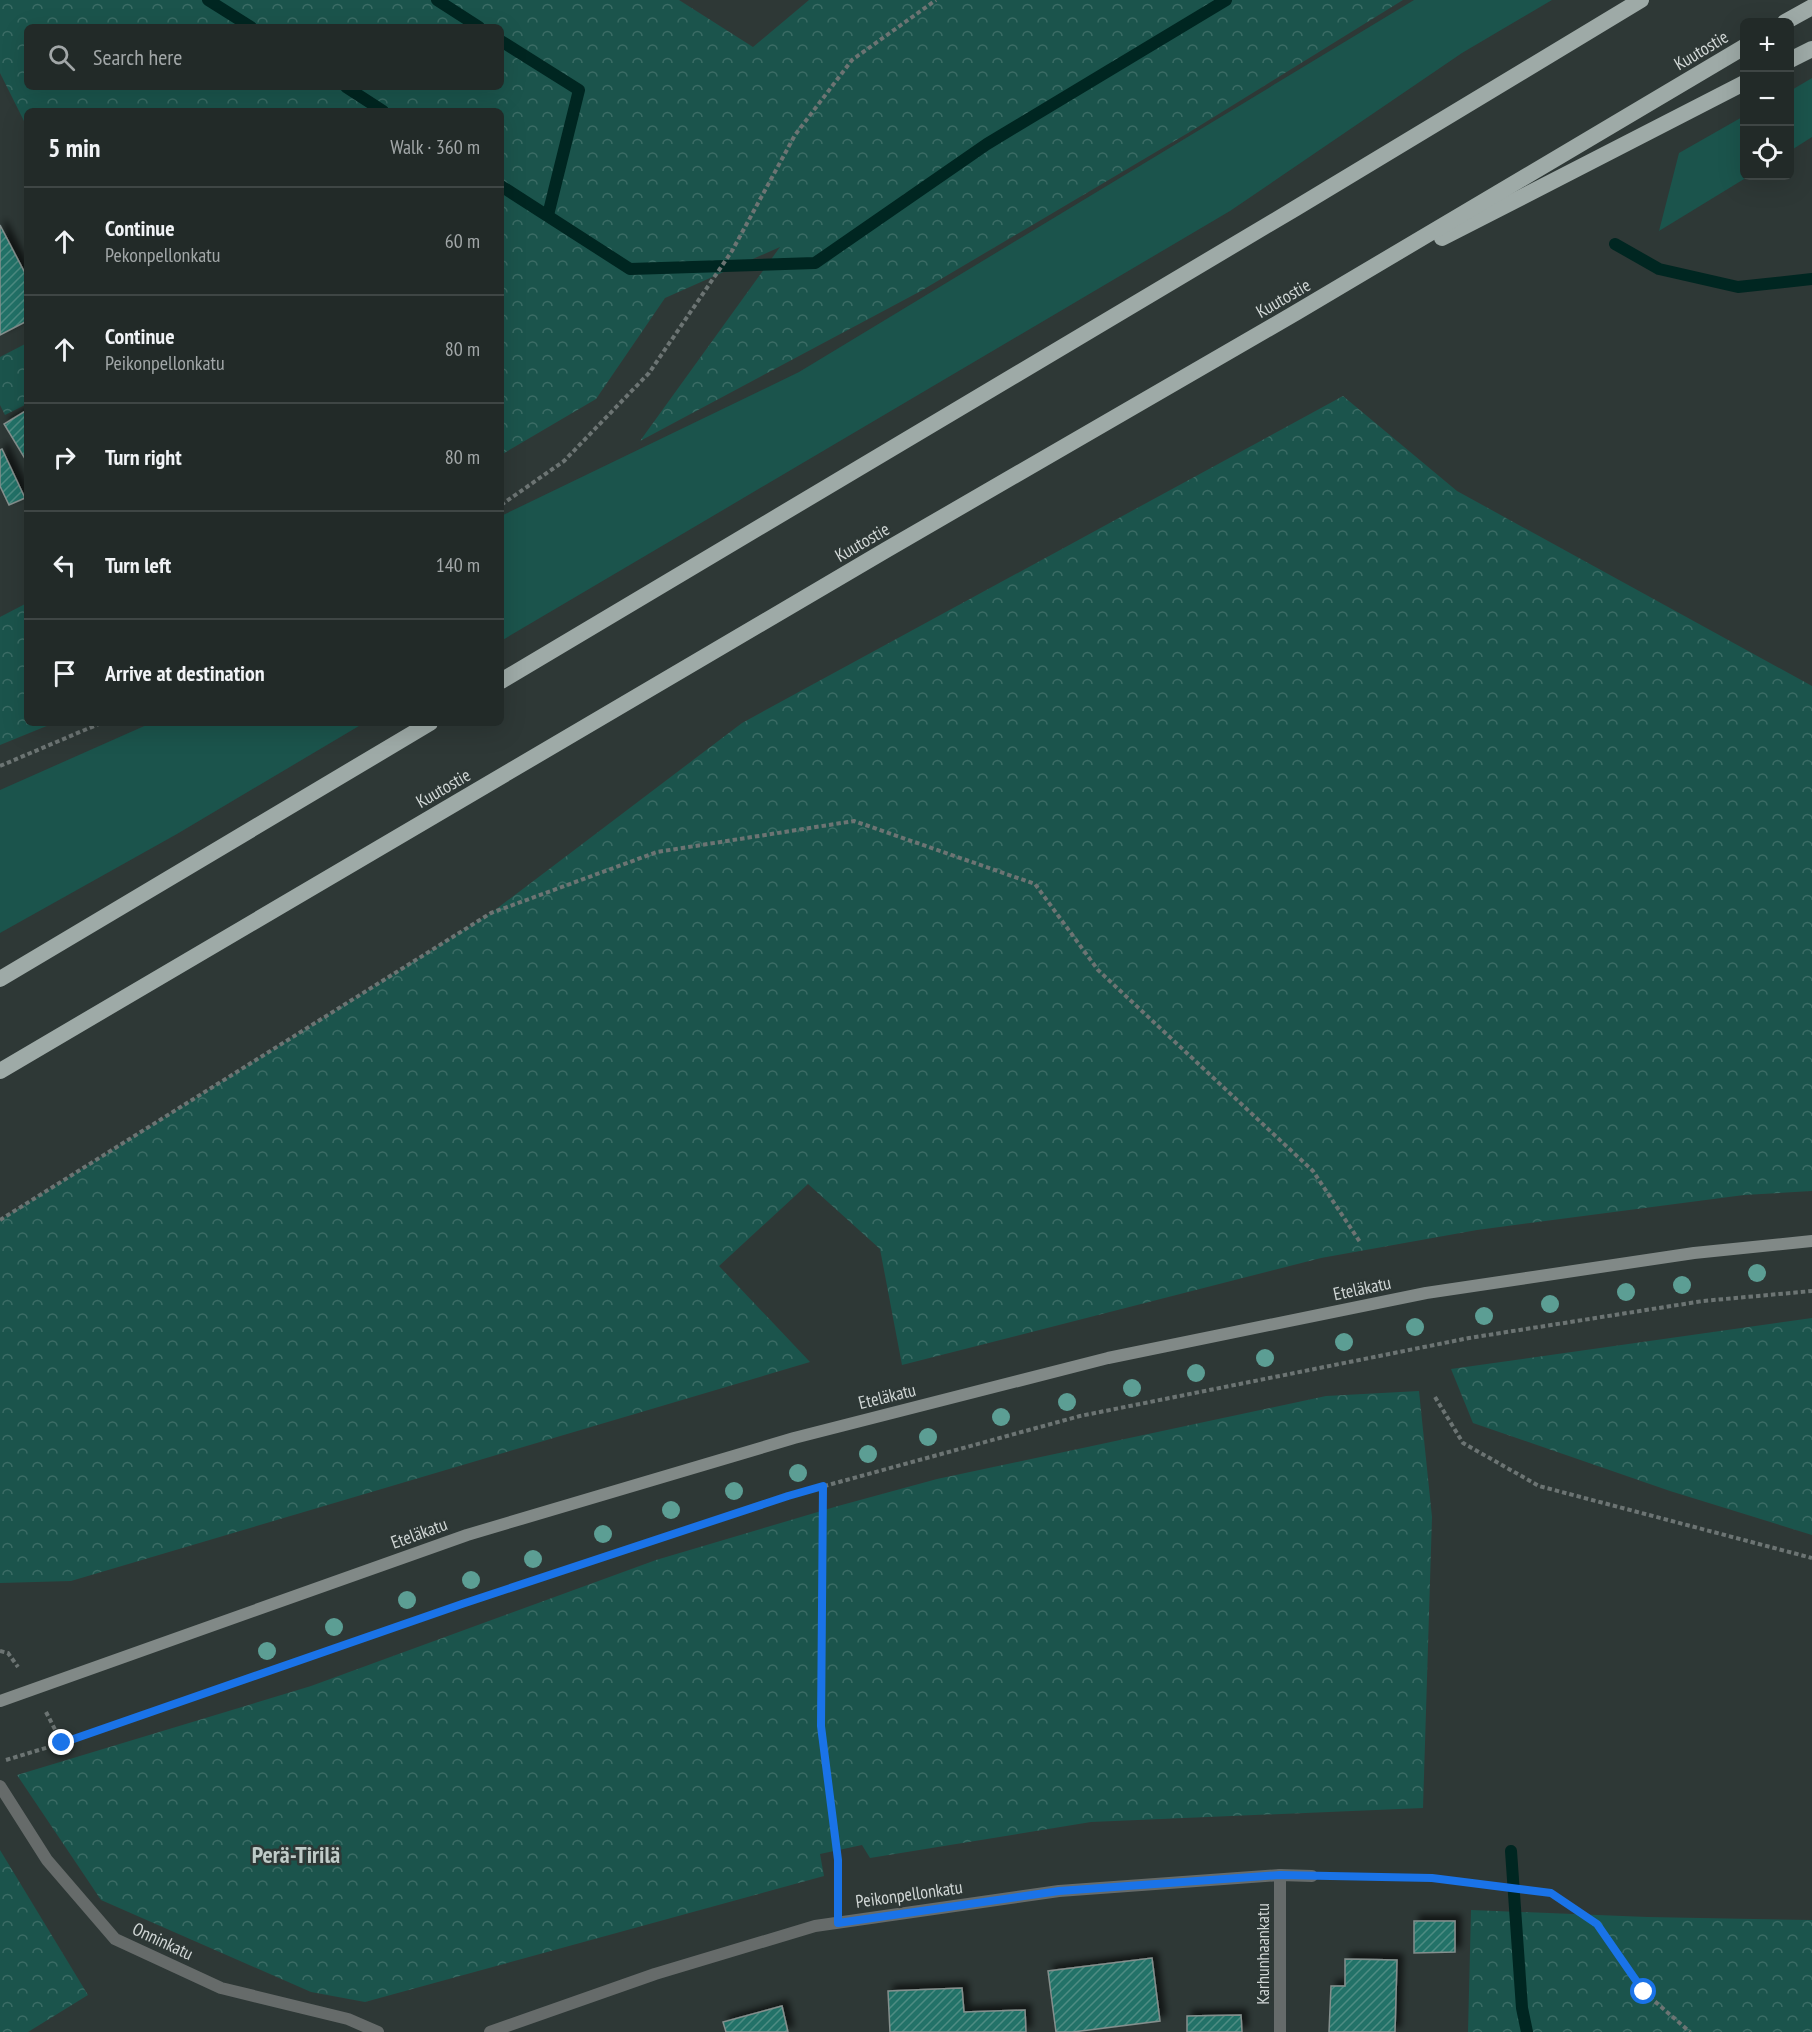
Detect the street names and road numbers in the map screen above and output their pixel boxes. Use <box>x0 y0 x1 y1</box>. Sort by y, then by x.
street label: Kuutostie <box>1670 25 1732 75</box>
street label: Kuutostie <box>1252 273 1314 323</box>
street label: Kuutostie <box>831 517 893 567</box>
street label: Kuutostie <box>412 763 474 813</box>
street label: Eteläkatu <box>1331 1271 1393 1305</box>
street label: Eteläkatu <box>856 1378 918 1414</box>
street label: Eteläkatu <box>388 1512 450 1554</box>
street label: Peikonpellonkatu <box>854 1875 964 1913</box>
street label: Karhunhaankatu <box>1251 1903 1274 2005</box>
street label: Onninkatu <box>129 1917 197 1965</box>

